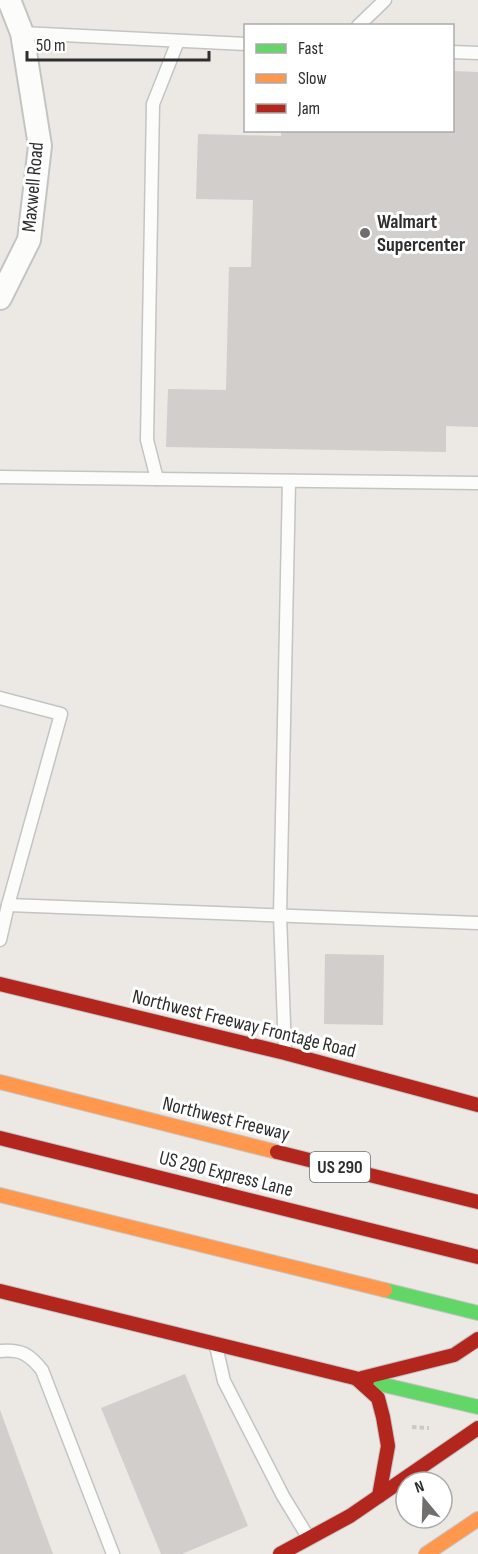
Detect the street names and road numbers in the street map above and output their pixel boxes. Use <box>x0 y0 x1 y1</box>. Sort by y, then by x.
street label: Maxwell Road <box>17 141 49 233</box>
street label: Northwest Freeway Frontage Road <box>130 985 358 1063</box>
street label: Northwest Freeway <box>160 1092 292 1146</box>
street label: US 290 Express Lane <box>156 1146 296 1202</box>
road number: US 290 <box>310 1152 370 1182</box>

